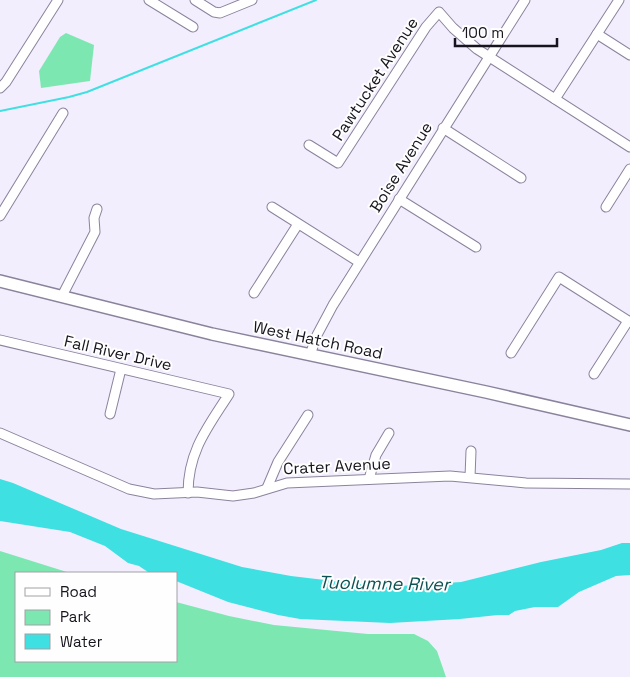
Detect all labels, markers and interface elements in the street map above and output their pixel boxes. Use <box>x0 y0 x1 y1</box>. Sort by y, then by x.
street label: Pawtucket Avenue <box>327 13 423 145</box>
scale bar <box>455 15 558 47</box>
text: 100 m <box>462 23 504 42</box>
street label: Boise Avenue <box>365 118 437 216</box>
street label: West Hatch Road <box>251 316 385 364</box>
street label: Fall River Drive <box>62 330 174 376</box>
street label: Crater Avenue <box>283 453 391 479</box>
water label: Tuolumne River <box>318 570 452 596</box>
legend <box>15 572 178 662</box>
text: Road <box>60 582 97 601</box>
text: Park <box>60 607 91 626</box>
text: Water <box>60 632 103 651</box>

